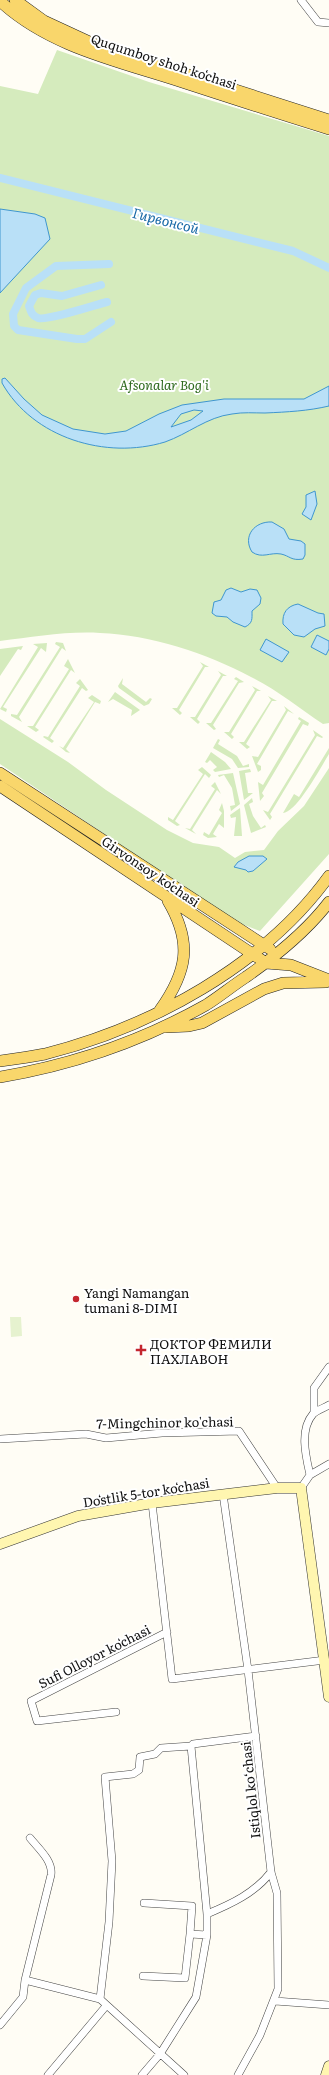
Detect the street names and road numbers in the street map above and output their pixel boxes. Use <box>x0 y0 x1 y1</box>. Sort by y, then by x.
street label: Ququmboy shoh koʻchasi <box>89 28 240 94</box>
street label: Girvonsoy koʻchasi <box>98 831 204 911</box>
street label: 7-Mingchinor ko'chasi <box>96 1411 234 1433</box>
street label: Doʻstlik 5-tor koʻchasi <box>81 1473 211 1511</box>
street label: Sufi Olloyor koʻchasi <box>35 1619 154 1692</box>
street label: Istiqlol ko‘chasi <box>235 1740 265 1839</box>

